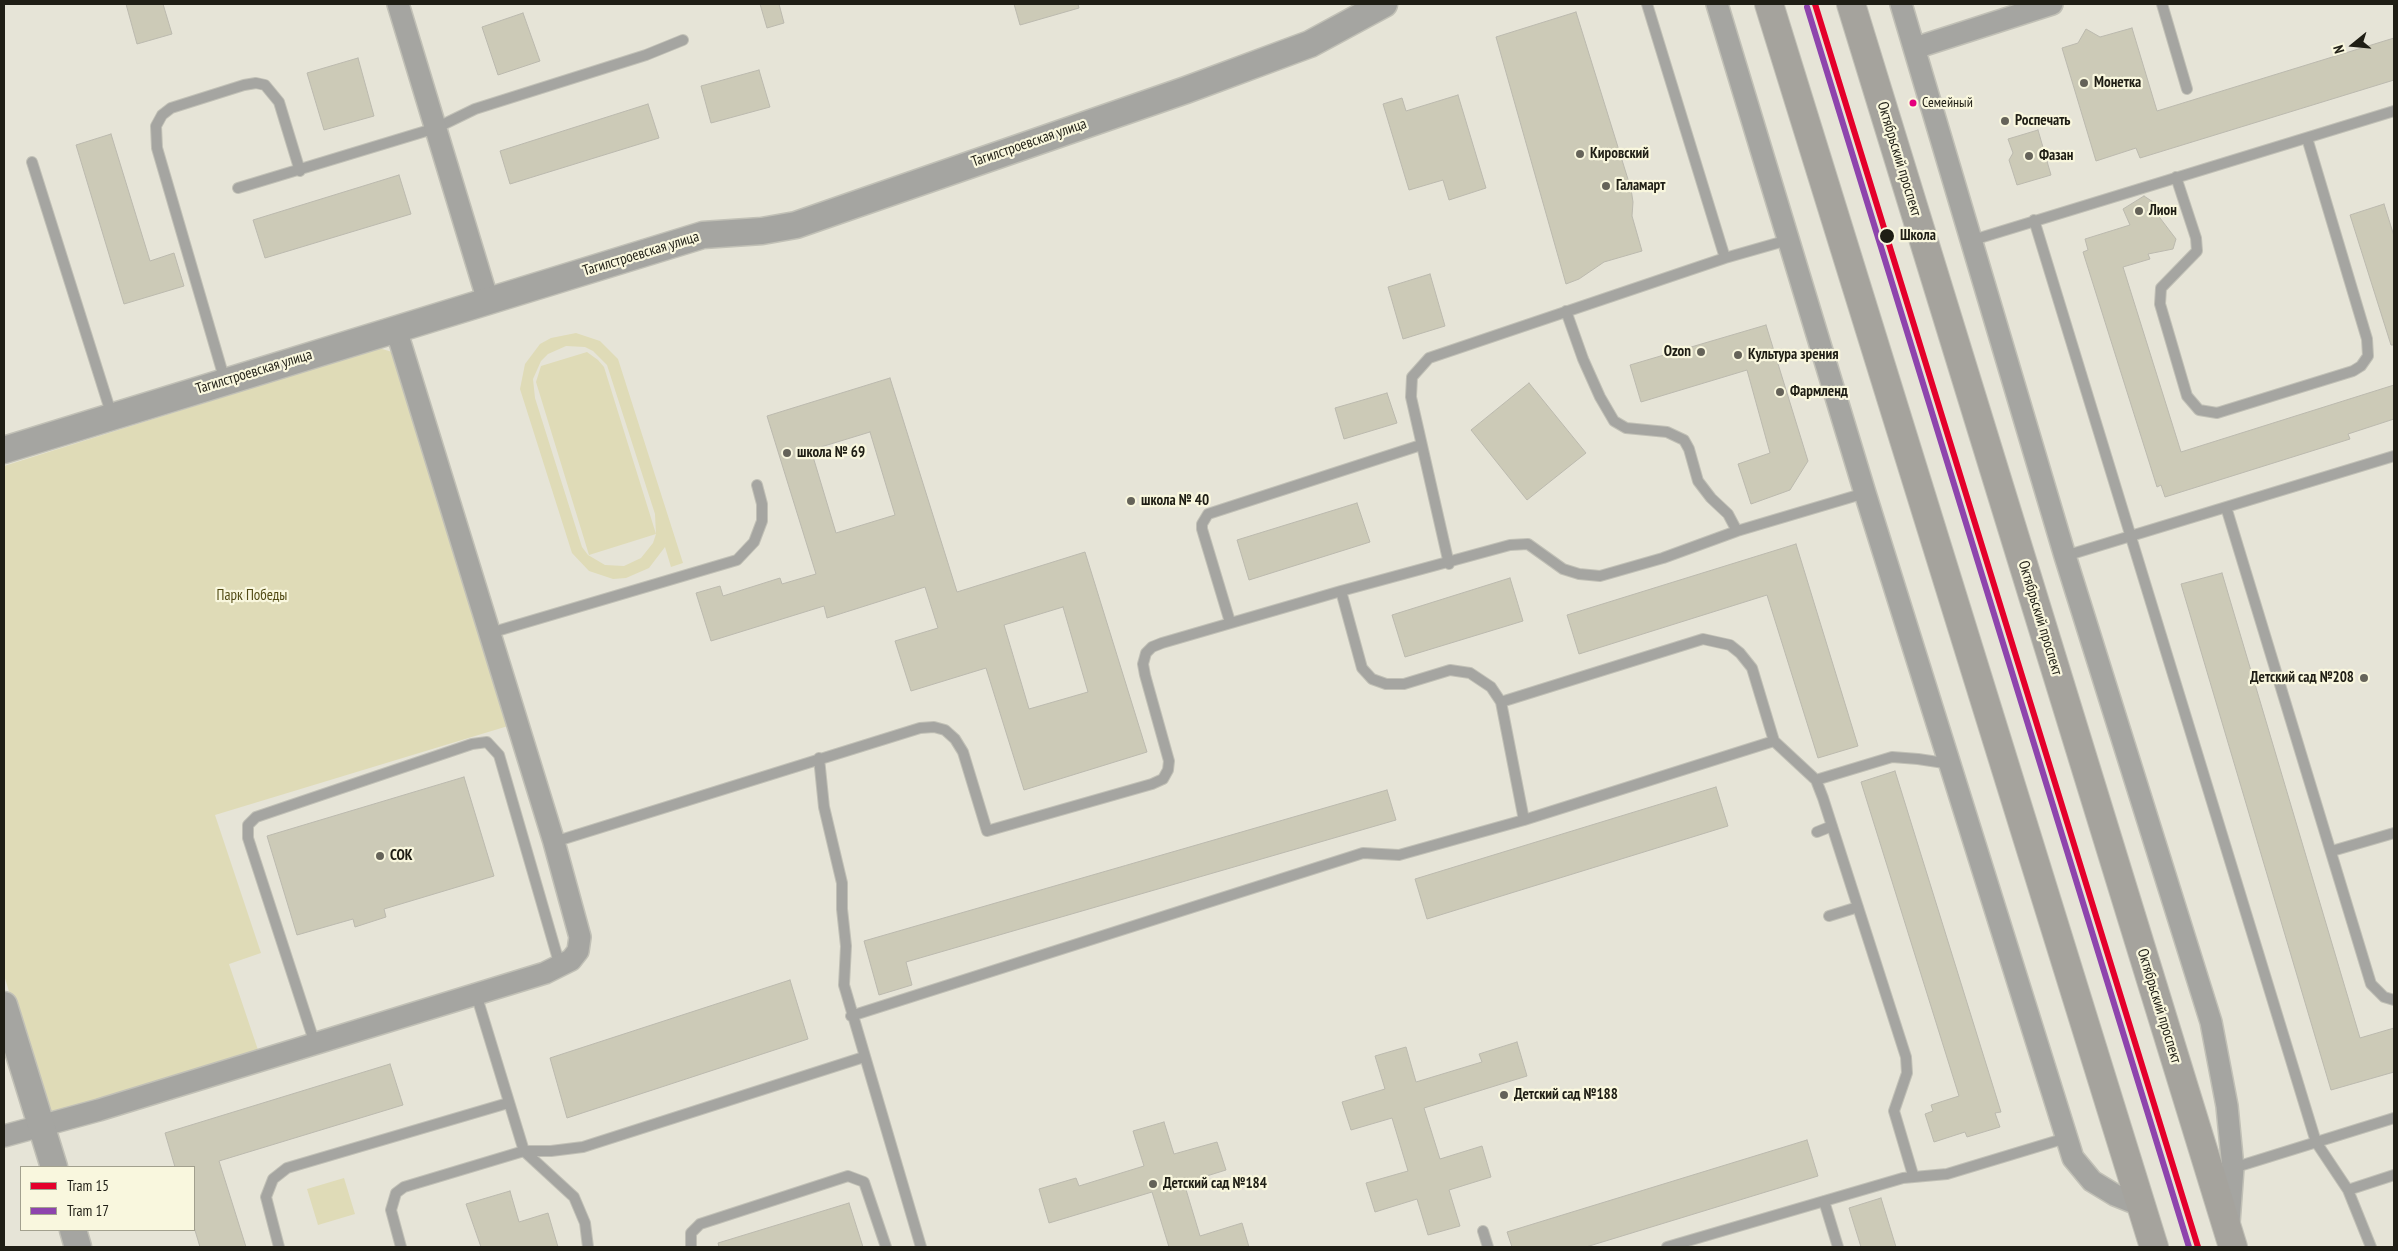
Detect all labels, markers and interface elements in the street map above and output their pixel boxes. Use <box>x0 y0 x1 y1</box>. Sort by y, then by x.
north arrow <box>2328 20 2378 70</box>
text: N <box>2329 43 2348 56</box>
place label: Монетка <box>2094 74 2141 92</box>
marker: Монетка <box>2078 77 2090 89</box>
place label: Семейный <box>1922 95 1973 111</box>
marker: Семейный <box>1908 98 1918 108</box>
street label: Октябрьский проспект <box>1873 100 1925 218</box>
place label: Роспечать <box>2015 112 2070 130</box>
street label: Тагилстроевская улица <box>969 115 1089 171</box>
marker: Роспечать <box>1999 115 2011 127</box>
place label: Кировский <box>1590 145 1649 163</box>
place label: Фазан <box>2039 147 2073 165</box>
marker: Кировский <box>1574 148 1586 160</box>
marker: Фазан <box>2023 150 2035 162</box>
place label: Галамарт <box>1616 177 1665 195</box>
marker: Галамарт <box>1600 180 1612 192</box>
place label: Лион <box>2149 202 2177 220</box>
marker: Лион <box>2133 205 2145 217</box>
marker: Школа <box>1878 227 1896 245</box>
place label: Школа <box>1900 227 1936 245</box>
street label: Тагилстроевская улица <box>581 228 701 280</box>
place label: Ozon <box>1664 343 1691 361</box>
street label: Тагилстроевская улица <box>194 346 314 398</box>
marker: Ozon <box>1695 346 1707 358</box>
place label: Культура зрения <box>1748 346 1838 364</box>
marker: Культура зрения <box>1732 349 1744 361</box>
place label: Фармленд <box>1790 383 1848 401</box>
marker: Фармленд <box>1774 386 1786 398</box>
place label: школа № 69 <box>797 444 865 462</box>
marker: школа № 69 <box>781 447 793 459</box>
place label: школа № 40 <box>1141 492 1209 510</box>
marker: школа № 40 <box>1125 495 1137 507</box>
street label: Октябрьский проспект <box>2014 559 2066 677</box>
park label: Парк Победы <box>217 587 287 605</box>
place label: Детский сад №208 <box>2250 669 2354 687</box>
marker: Детский сад №208 <box>2358 672 2370 684</box>
place label: СОК <box>390 847 413 865</box>
marker: СОК <box>374 850 386 862</box>
street label: Октябрьский проспект <box>2133 947 2185 1065</box>
place label: Детский сад №188 <box>1514 1086 1618 1104</box>
marker: Детский сад №188 <box>1498 1089 1510 1101</box>
legend <box>20 1166 195 1231</box>
place label: Детский сад №184 <box>1163 1175 1267 1193</box>
text: Tram 15 <box>67 1176 109 1195</box>
marker: Детский сад №184 <box>1147 1178 1159 1190</box>
text: Tram 17 <box>67 1201 109 1220</box>

